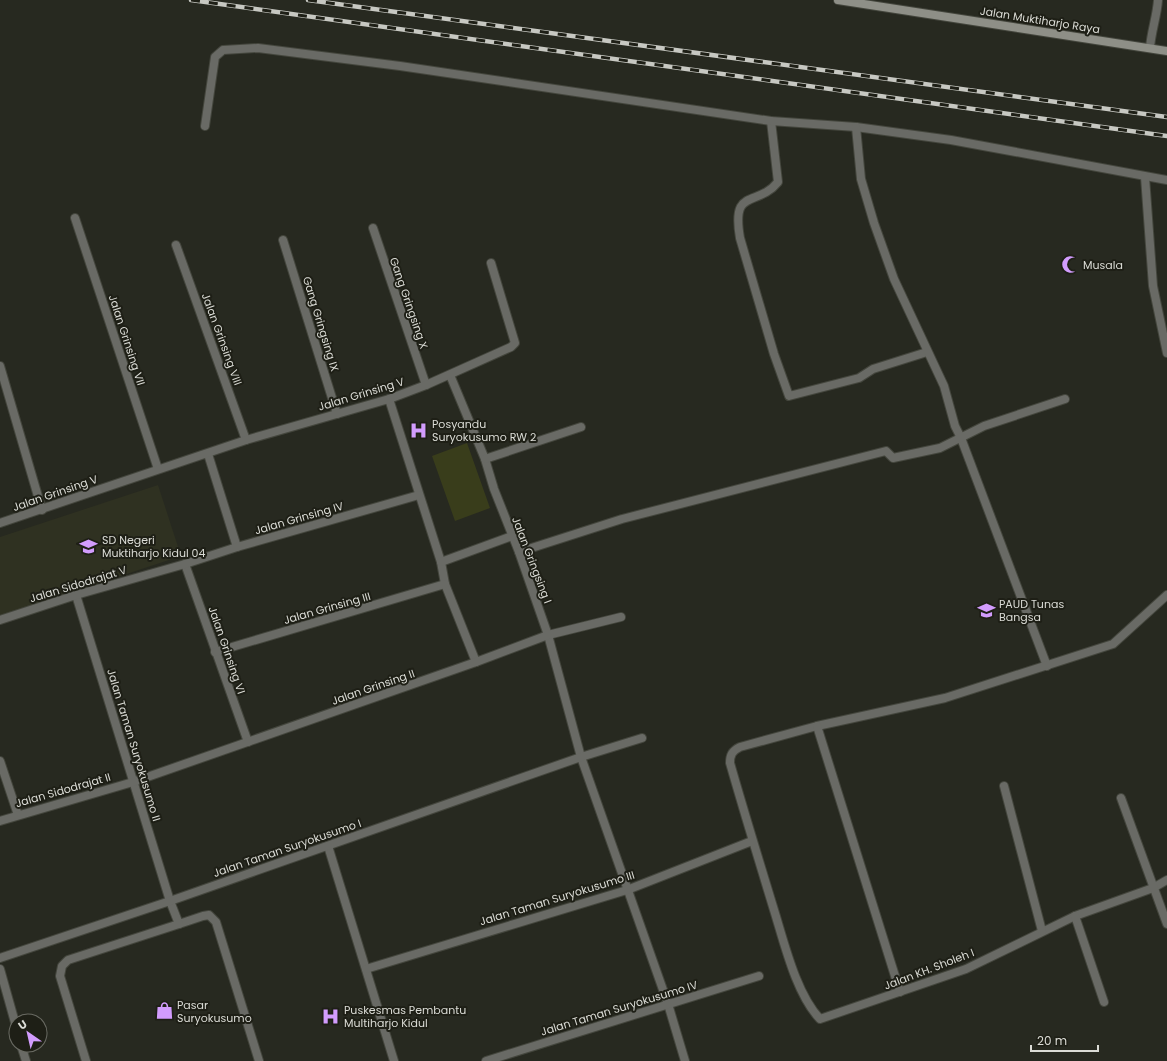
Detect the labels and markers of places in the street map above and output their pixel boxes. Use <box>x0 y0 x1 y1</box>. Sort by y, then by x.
mosque icon: Musala <box>1060 255 1080 275</box>
place label: Musala <box>1083 257 1123 273</box>
place label: Posyandu Suryokusumo RW 2 <box>432 416 536 445</box>
hospital icon: Posyandu Suryokusumo RW 2 <box>409 420 429 440</box>
place label: SD Negeri Muktiharjo Kidul 04 <box>102 532 205 561</box>
school or university icon: SD Negeri Muktiharjo Kidul 04 <box>79 536 99 556</box>
place label: PAUD Tunas Bangsa <box>999 596 1064 625</box>
school or university icon: PAUD Tunas Bangsa <box>976 600 996 620</box>
place label: Pasar Suryokusumo <box>177 997 252 1026</box>
shop icon: Pasar Suryokusumo <box>154 1001 174 1021</box>
place label: Puskesmas Pembantu Multiharjo Kidul <box>344 1002 466 1031</box>
hospital icon: Puskesmas Pembantu Multiharjo Kidul <box>321 1006 341 1026</box>

